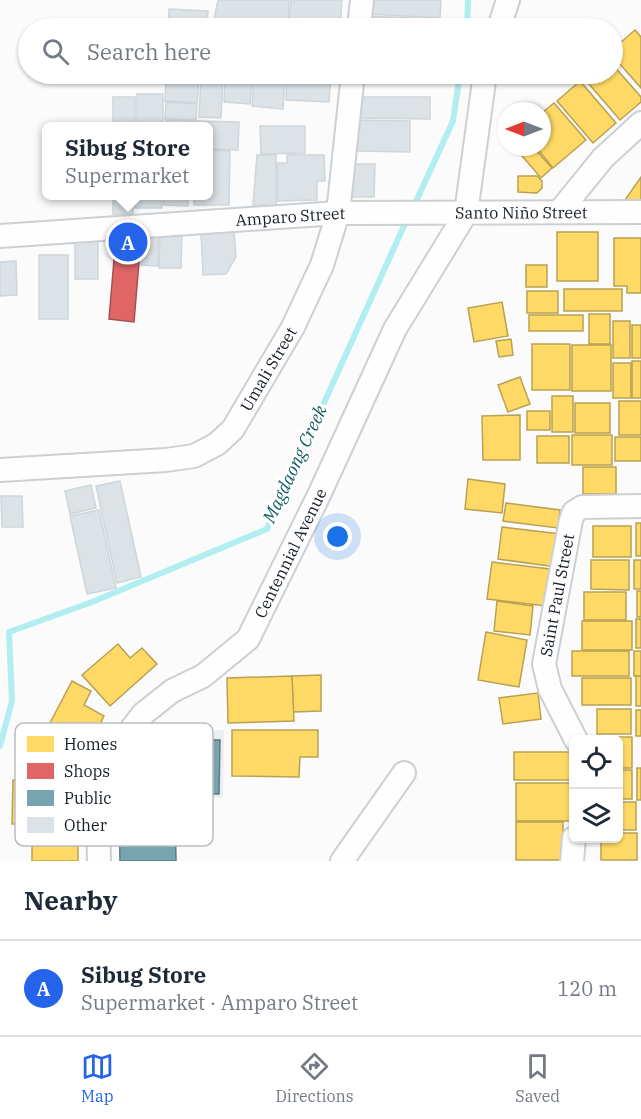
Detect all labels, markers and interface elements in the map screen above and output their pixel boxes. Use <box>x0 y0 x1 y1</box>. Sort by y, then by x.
search box <box>18 18 623 84</box>
icon: search <box>39 35 72 68</box>
text: Search here <box>87 37 211 66</box>
north arrow <box>497 102 551 156</box>
popup <box>42 122 213 200</box>
text: Sibug Store <box>65 133 190 162</box>
text: Supermarket <box>65 162 189 189</box>
street label: Santo Niño Street <box>455 202 588 223</box>
street label: Amparo Street <box>235 203 345 230</box>
pin: A <box>108 220 148 264</box>
street label: Umali Street <box>236 323 301 415</box>
water label: Magdaong Creek <box>257 401 332 527</box>
street label: Centennial Avenue <box>250 485 331 621</box>
your location <box>323 522 352 551</box>
street label: Saint Paul Street <box>536 532 578 658</box>
legend <box>15 723 213 846</box>
text: Homes <box>64 734 117 754</box>
map controls <box>569 735 623 843</box>
button: locate <box>569 735 623 789</box>
text: Shops <box>64 761 110 781</box>
text: Public <box>64 788 112 808</box>
button: layers <box>569 789 623 843</box>
text: Other <box>64 815 107 835</box>
text: Nearby <box>24 883 118 917</box>
text: Sibug Store <box>81 960 206 989</box>
text: A <box>37 975 50 1002</box>
text: 120 m <box>557 975 617 1002</box>
text: Supermarket · Amparo Street <box>81 989 358 1016</box>
tab: Map <box>81 1050 114 1106</box>
tab: Directions <box>276 1050 354 1106</box>
tab: Saved <box>515 1050 560 1106</box>

